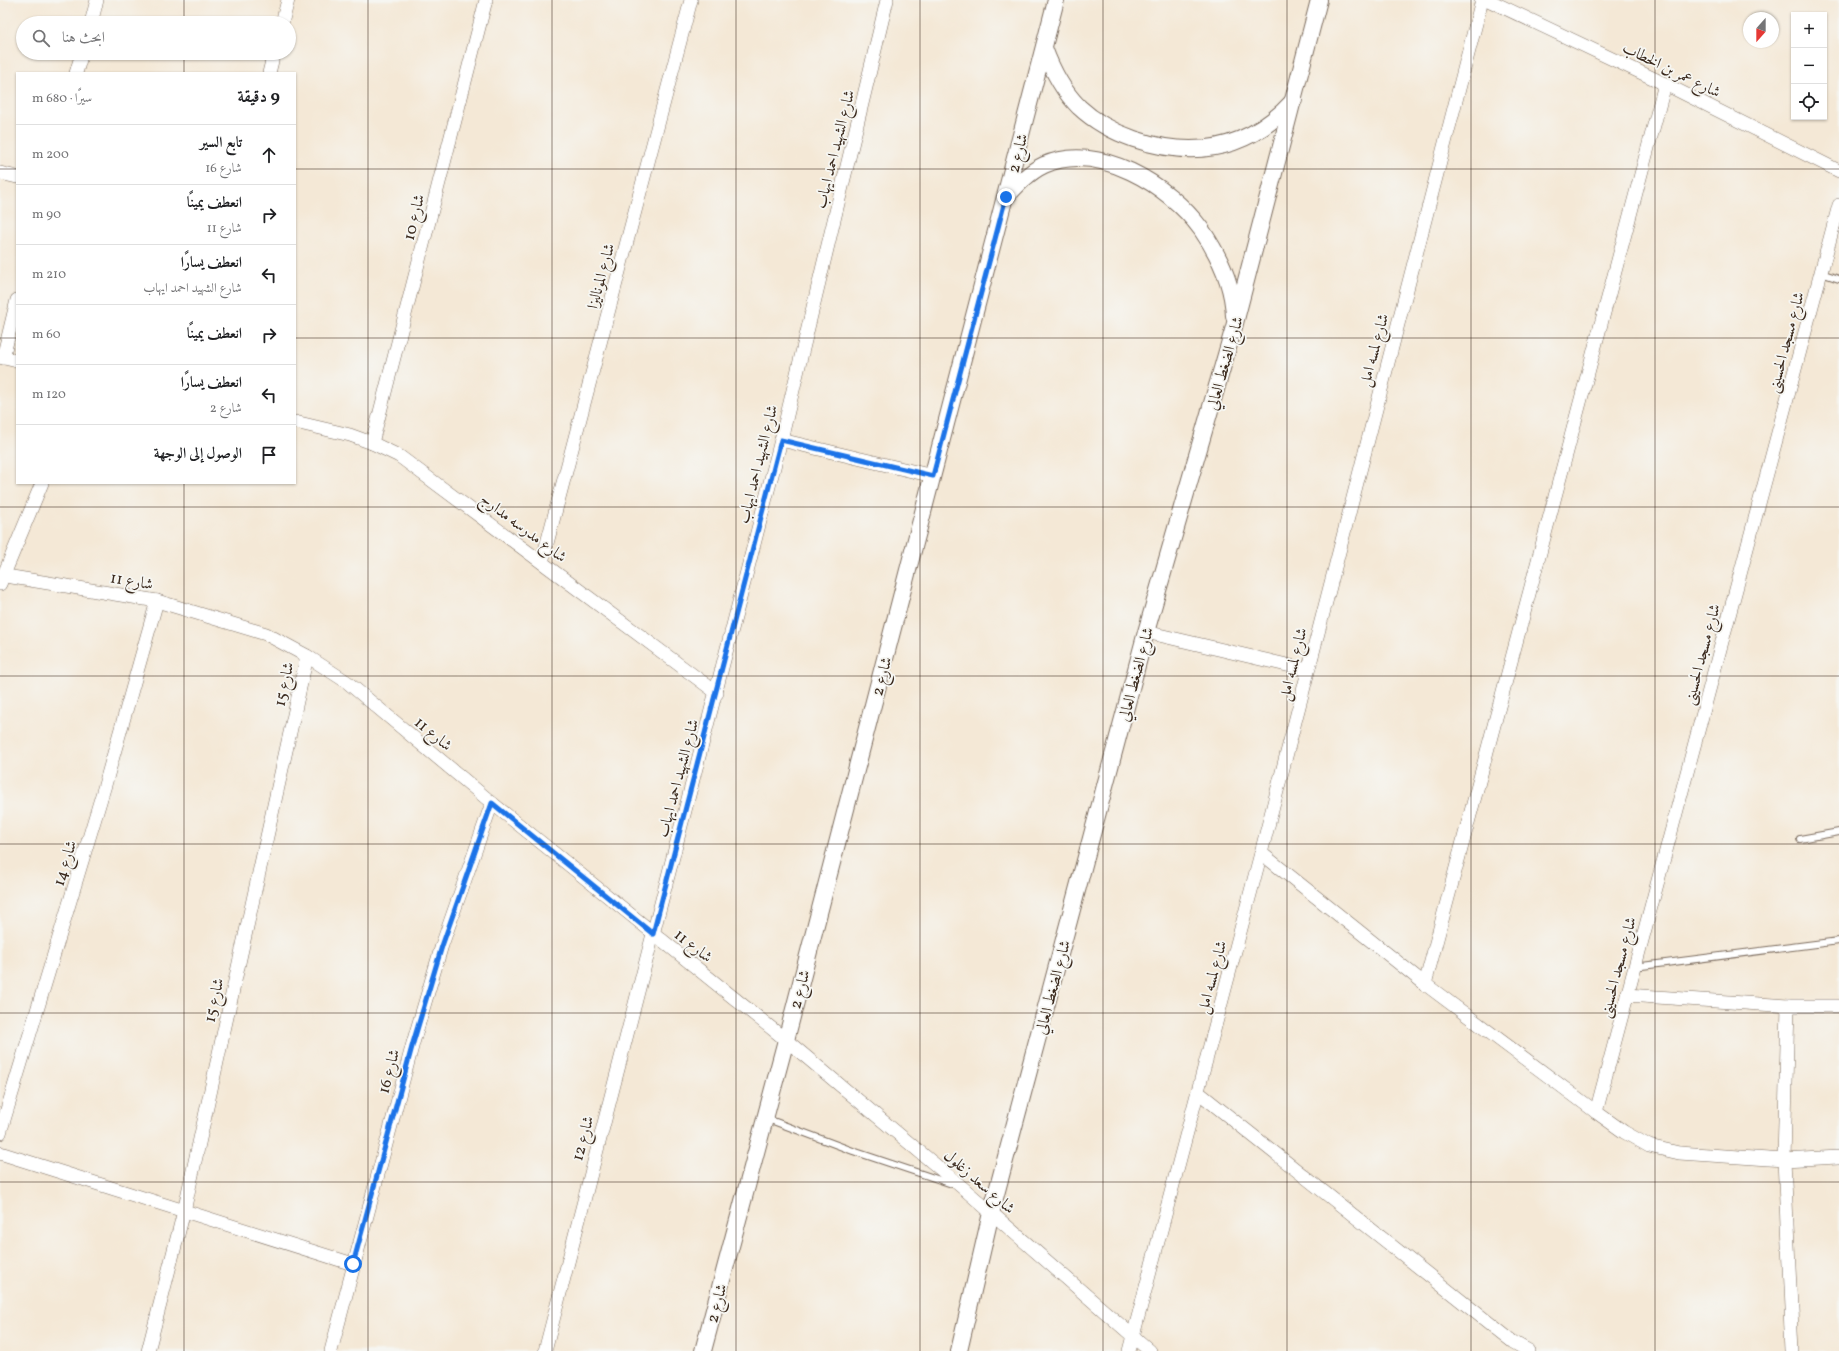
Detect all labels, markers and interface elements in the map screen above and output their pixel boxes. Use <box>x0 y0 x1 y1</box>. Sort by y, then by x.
north arrow <box>1743 12 1779 48</box>
map controls <box>1791 12 1827 120</box>
button: + <box>1791 12 1827 48</box>
search box <box>16 16 296 60</box>
icon: search <box>30 27 52 49</box>
text: ابحث هنا <box>62 28 105 49</box>
street label: شارع عمر بن الخطاب <box>1618 37 1724 105</box>
button: − <box>1791 48 1827 84</box>
button: locate <box>1791 84 1827 120</box>
text: 9 دقيقة <box>238 86 280 109</box>
street label: شارع الشهيد احمد ايهاب <box>811 88 862 211</box>
text: سيرًا · 680 m <box>32 90 92 108</box>
street label: شارع 2 <box>1003 132 1035 176</box>
text: تابع السير <box>200 133 242 154</box>
icon: ahead <box>258 144 280 166</box>
text: 200 m <box>32 146 69 164</box>
text: شارع 16 <box>205 160 242 178</box>
route end <box>997 188 1015 206</box>
street label: شارع 10 <box>399 192 432 243</box>
text: انعطف يمينًا <box>187 193 242 214</box>
icon: right <box>258 204 280 226</box>
text: 90 m <box>32 206 61 224</box>
text: شارع 11 <box>207 220 242 238</box>
street label: شارع الموناليزا <box>583 241 622 312</box>
text: انعطف يسارًا <box>181 253 242 274</box>
icon: left <box>258 264 280 286</box>
text: 210 m <box>32 266 66 284</box>
text: شارع الشهيد احمد ايهاب <box>143 280 242 298</box>
street label: شارع مسجد الحسينى <box>1763 290 1812 396</box>
street label: شارع لمسه امل <box>1355 311 1396 390</box>
street label: شارع الضغط العالي <box>1202 314 1251 414</box>
text: انعطف يمينًا <box>187 324 242 345</box>
icon: right <box>258 324 280 346</box>
text: 60 m <box>32 326 61 344</box>
text: انعطف يسارًا <box>181 373 242 394</box>
icon: left <box>258 384 280 406</box>
text: 120 m <box>32 386 66 404</box>
text: شارع 2 <box>210 400 242 418</box>
street label: شارع الشهيد احمد ايهاب <box>734 403 785 526</box>
text: الوصول إلى الوجهة <box>154 444 242 465</box>
icon: arrive <box>258 444 280 466</box>
street label: شارع مدرسه مدارج <box>474 489 571 570</box>
street label: شارع 11 <box>108 567 155 598</box>
street label: شارع مسجد الحسينى <box>1679 602 1728 708</box>
street label: شارع الضغط العالي <box>1114 625 1161 725</box>
street label: شارع لمسه امل <box>1274 625 1315 704</box>
street label: شارع 2 <box>867 655 900 699</box>
street label: شارع 15 <box>270 660 301 709</box>
street label: شارع 11 <box>408 712 456 758</box>
street label: شارع الشهيد احمد ايهاب <box>653 717 706 840</box>
street label: شارع 14 <box>49 838 84 889</box>
street label: شارع مسجد الحسينى <box>1595 915 1644 1021</box>
street label: شارع 11 <box>668 925 717 969</box>
street label: شارع الضغط العالي <box>1031 938 1078 1038</box>
street label: شارع لمسه امل <box>1193 938 1234 1017</box>
street label: شارع 2 <box>785 968 818 1012</box>
street label: شارع 15 <box>200 976 231 1025</box>
street label: شارع 16 <box>373 1047 407 1097</box>
street label: شارع 12 <box>567 1114 601 1164</box>
street label: شارع سعد زغلول <box>938 1145 1019 1220</box>
route start <box>344 1255 362 1273</box>
street label: شارع 2 <box>702 1282 735 1326</box>

